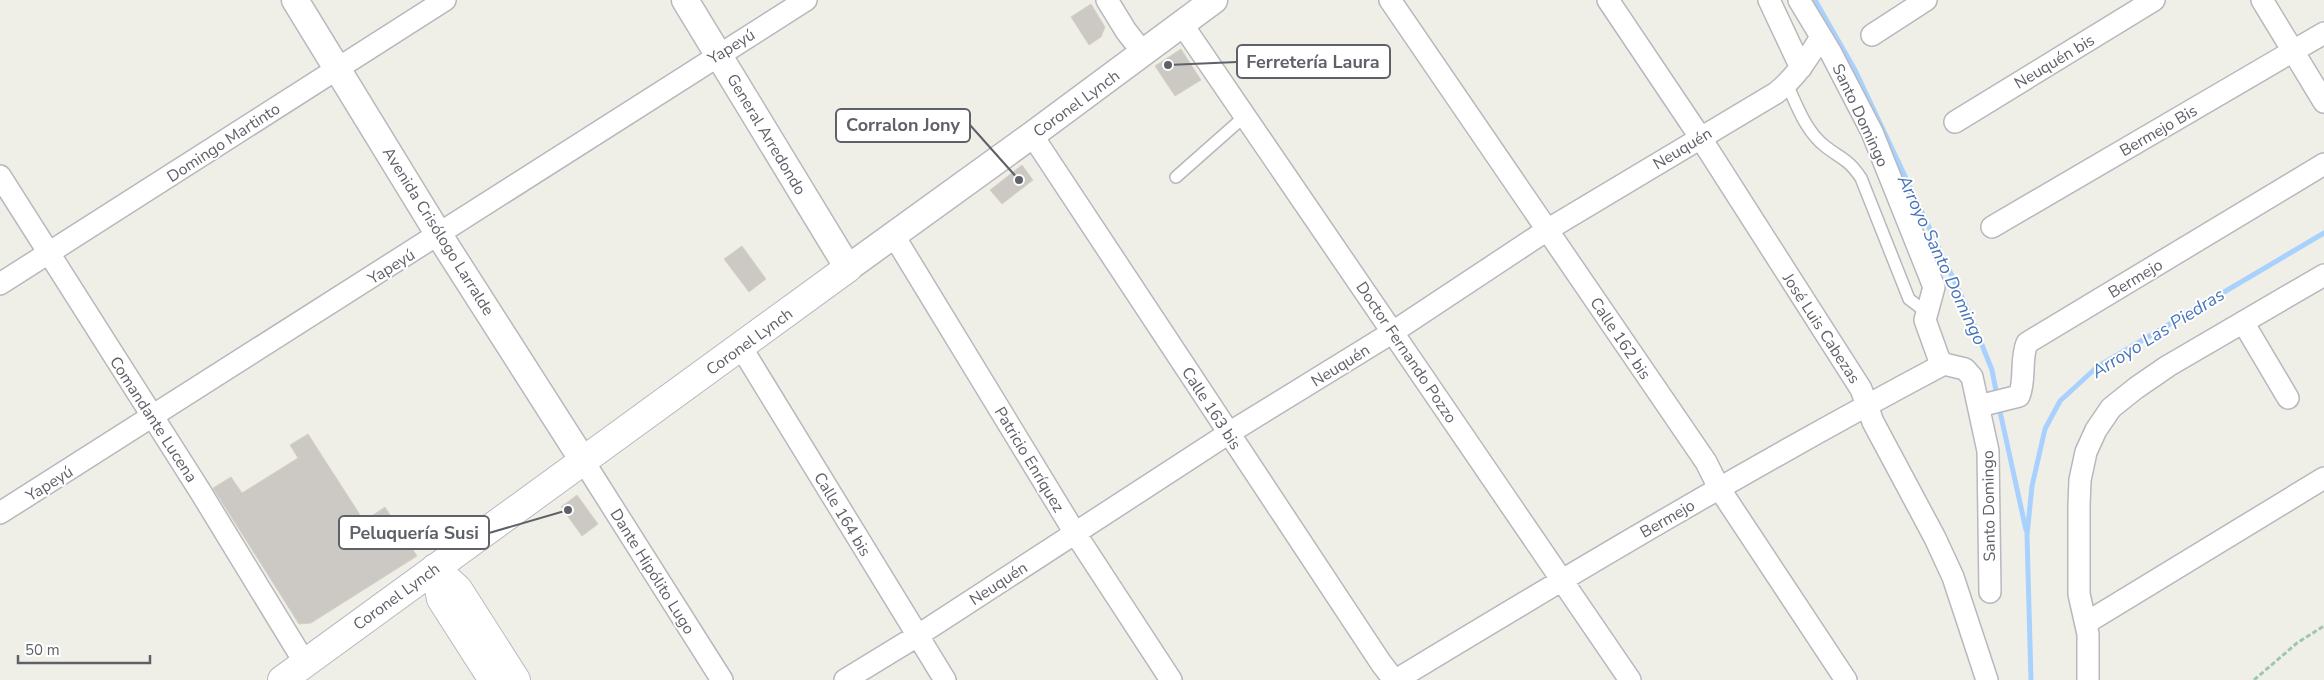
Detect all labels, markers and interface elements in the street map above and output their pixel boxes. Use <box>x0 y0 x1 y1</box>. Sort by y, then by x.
street label: Yapeyú <box>703 24 759 70</box>
street label: Neuquén bis <box>2010 29 2099 94</box>
callout: Ferretería Laura <box>1237 45 1390 78</box>
text: Ferretería Laura <box>1246 50 1380 74</box>
street label: Santo Domingo <box>1827 60 1894 171</box>
street label: Coronel Lynch <box>1029 65 1124 143</box>
street label: General Arredondo <box>721 70 811 199</box>
street label: Domingo Martinto <box>163 98 284 188</box>
street label: Bermejo Bis <box>2116 100 2201 162</box>
callout: Corralon Jony <box>836 109 970 142</box>
text: Corralon Jony <box>846 113 960 137</box>
street label: Neuquén <box>1649 123 1716 175</box>
street label: Avenida Crisólogo Larralde <box>377 143 499 320</box>
water label: Arroyo Santo Domingo <box>1892 170 1992 349</box>
street label: Yapeyú <box>363 244 419 290</box>
street label: Bermejo <box>2104 254 2167 304</box>
street label: José Luis Cabezas <box>1777 268 1865 388</box>
street label: Doctor Fernando Pozzo <box>1351 277 1462 428</box>
water label: Arroyo Las Piedras <box>2086 282 2229 384</box>
street label: Calle 162 bis <box>1585 293 1656 384</box>
street label: Coronel Lynch <box>702 303 797 381</box>
street label: Neuquén <box>1307 339 1374 392</box>
street label: Comandante Lucena <box>104 352 202 487</box>
street label: Calle 163 bis <box>1176 363 1246 454</box>
street label: Patricio Enríquez <box>989 403 1069 516</box>
street label: Santo Domingo <box>1977 450 2001 562</box>
street label: Yapeyú <box>21 461 77 507</box>
street label: Calle 164 bis <box>808 468 876 561</box>
street label: Bermejo <box>1636 494 1699 543</box>
street label: Dante Hipólito Lugo <box>605 504 700 639</box>
callout: Peluquería Susi <box>339 516 489 549</box>
text: Peluquería Susi <box>349 521 479 545</box>
street label: Neuquén <box>965 557 1032 611</box>
street label: Coronel Lynch <box>349 558 444 636</box>
scale bar <box>18 632 150 664</box>
text: 50 m <box>25 640 60 660</box>

